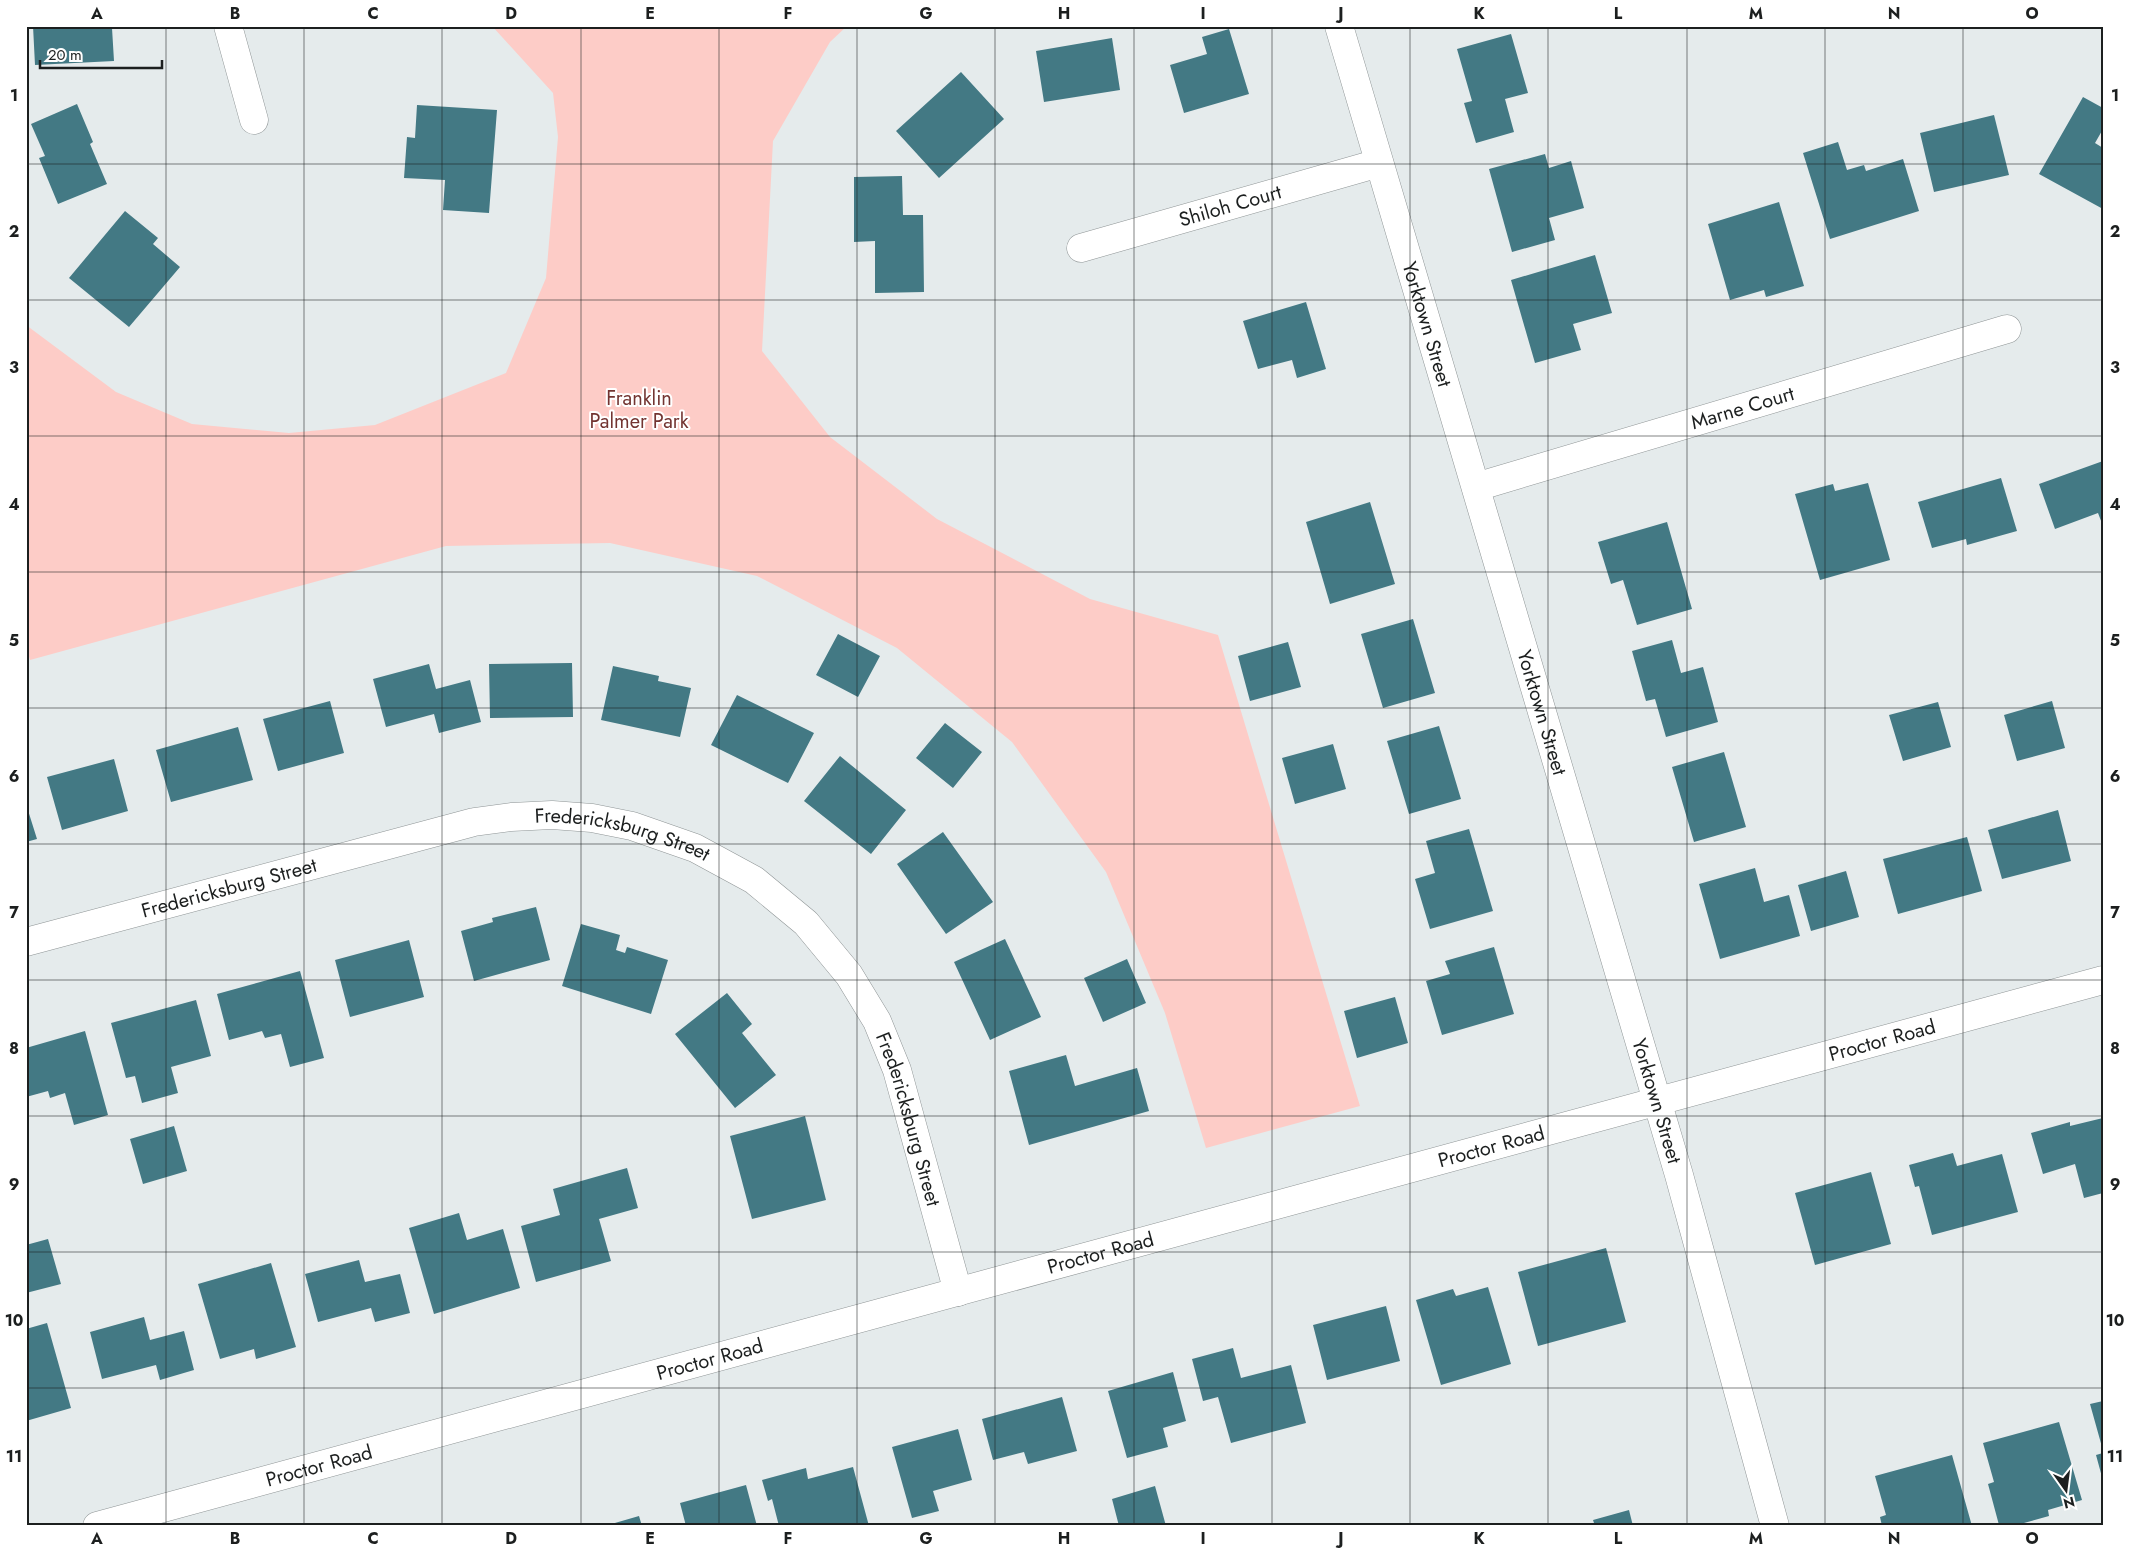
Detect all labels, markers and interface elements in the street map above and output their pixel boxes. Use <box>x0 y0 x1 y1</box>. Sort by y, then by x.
text: A <box>90 2 103 25</box>
text: B <box>230 2 240 25</box>
text: C <box>367 2 379 25</box>
text: D <box>505 2 517 25</box>
text: E <box>645 2 655 25</box>
text: F <box>784 2 792 25</box>
text: G <box>919 2 933 25</box>
text: H <box>1058 2 1070 25</box>
text: I <box>1200 2 1206 25</box>
text: J <box>1335 2 1344 25</box>
text: K <box>1473 2 1485 25</box>
text: L <box>1614 2 1623 25</box>
text: M <box>1749 2 1763 25</box>
text: N <box>1888 2 1900 25</box>
text: O <box>2025 2 2039 25</box>
scale bar <box>40 38 162 70</box>
text: 20 m <box>48 44 82 66</box>
text: 1 <box>10 84 18 107</box>
text: 1 <box>2111 84 2119 107</box>
street label: Shiloh Court <box>1175 177 1285 234</box>
text: 2 <box>9 220 19 243</box>
text: 2 <box>2110 220 2120 243</box>
street label: Yorktown Street <box>1395 258 1459 391</box>
text: 3 <box>9 356 19 379</box>
text: 3 <box>2110 356 2120 379</box>
street label: Marne Court <box>1688 379 1798 437</box>
park label: Franklin Palmer Park <box>590 384 689 436</box>
text: 4 <box>8 493 20 516</box>
text: 4 <box>2109 493 2121 516</box>
text: 5 <box>9 629 19 652</box>
text: 5 <box>2110 629 2120 652</box>
street label: Yorktown Street <box>1509 647 1574 779</box>
text: 6 <box>9 765 19 788</box>
text: 6 <box>2110 765 2120 788</box>
street label: Fredericksburg Street <box>534 801 715 869</box>
street label: Fredericksburg Street <box>138 851 320 925</box>
text: 7 <box>9 901 19 924</box>
text: 7 <box>2110 901 2120 924</box>
street label: Proctor Road <box>1826 1012 1939 1069</box>
street label: Fredericksburg Street <box>868 1028 948 1210</box>
street label: Yorktown Street <box>1624 1035 1689 1167</box>
text: 8 <box>9 1037 19 1060</box>
text: 8 <box>2110 1037 2120 1060</box>
street label: Proctor Road <box>1435 1119 1548 1175</box>
text: 9 <box>9 1173 19 1196</box>
text: 9 <box>2110 1173 2120 1196</box>
street label: Proctor Road <box>1044 1225 1157 1282</box>
text: 10 <box>5 1309 23 1332</box>
text: 10 <box>2106 1309 2124 1332</box>
street label: Proctor Road <box>653 1331 766 1388</box>
street label: Proctor Road <box>262 1438 376 1494</box>
text: 11 <box>6 1445 22 1468</box>
text: 11 <box>2107 1445 2123 1468</box>
north arrow <box>2042 1464 2092 1514</box>
text: N <box>2061 1492 2077 1514</box>
text: A <box>90 1527 103 1550</box>
text: B <box>230 1527 240 1550</box>
text: C <box>367 1527 379 1550</box>
text: D <box>505 1527 517 1550</box>
text: E <box>645 1527 655 1550</box>
text: F <box>784 1527 792 1550</box>
text: G <box>919 1527 933 1550</box>
text: H <box>1058 1527 1070 1550</box>
text: I <box>1200 1527 1206 1550</box>
text: J <box>1335 1527 1344 1550</box>
text: K <box>1473 1527 1485 1550</box>
text: L <box>1614 1527 1623 1550</box>
text: M <box>1749 1527 1763 1550</box>
text: N <box>1888 1527 1900 1550</box>
text: O <box>2025 1527 2039 1550</box>

